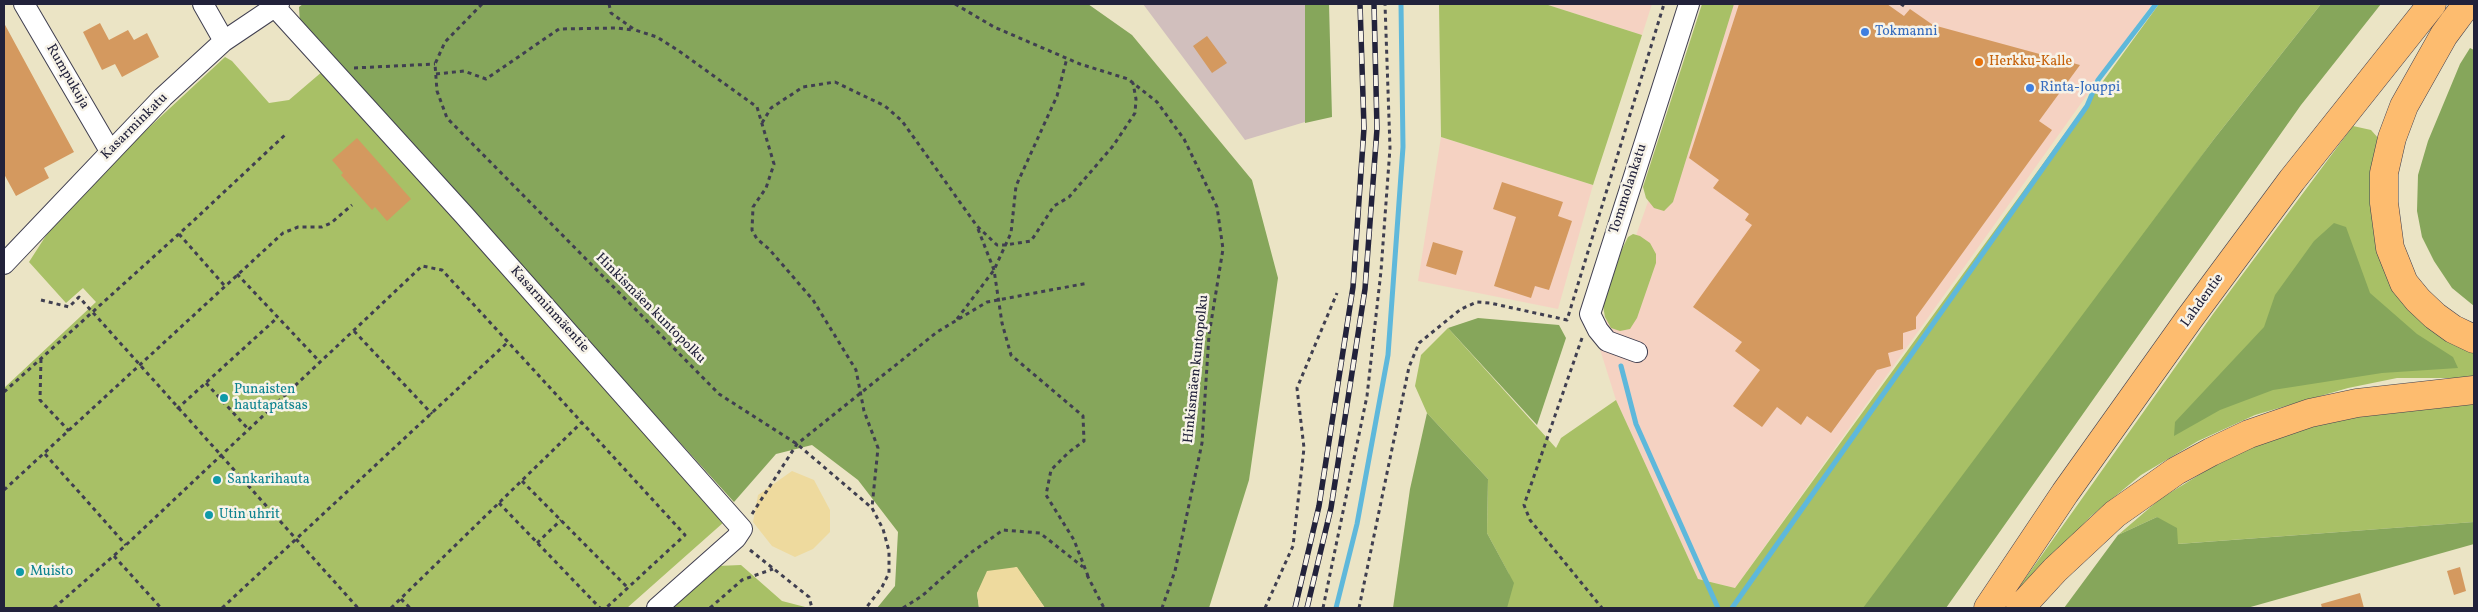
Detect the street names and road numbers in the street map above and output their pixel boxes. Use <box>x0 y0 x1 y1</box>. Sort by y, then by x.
street label: Rumpukuja <box>42 42 92 112</box>
street label: Kasarminkatu <box>98 90 172 164</box>
street label: Tommolankatu <box>1607 142 1651 236</box>
street label: Hinkismäen kuntopolku <box>591 250 709 368</box>
street label: Kasarminmäentie <box>506 263 592 357</box>
street label: Lahdentie <box>2178 271 2228 331</box>
street label: Hinkismäen kuntopolku <box>1181 294 1213 444</box>

